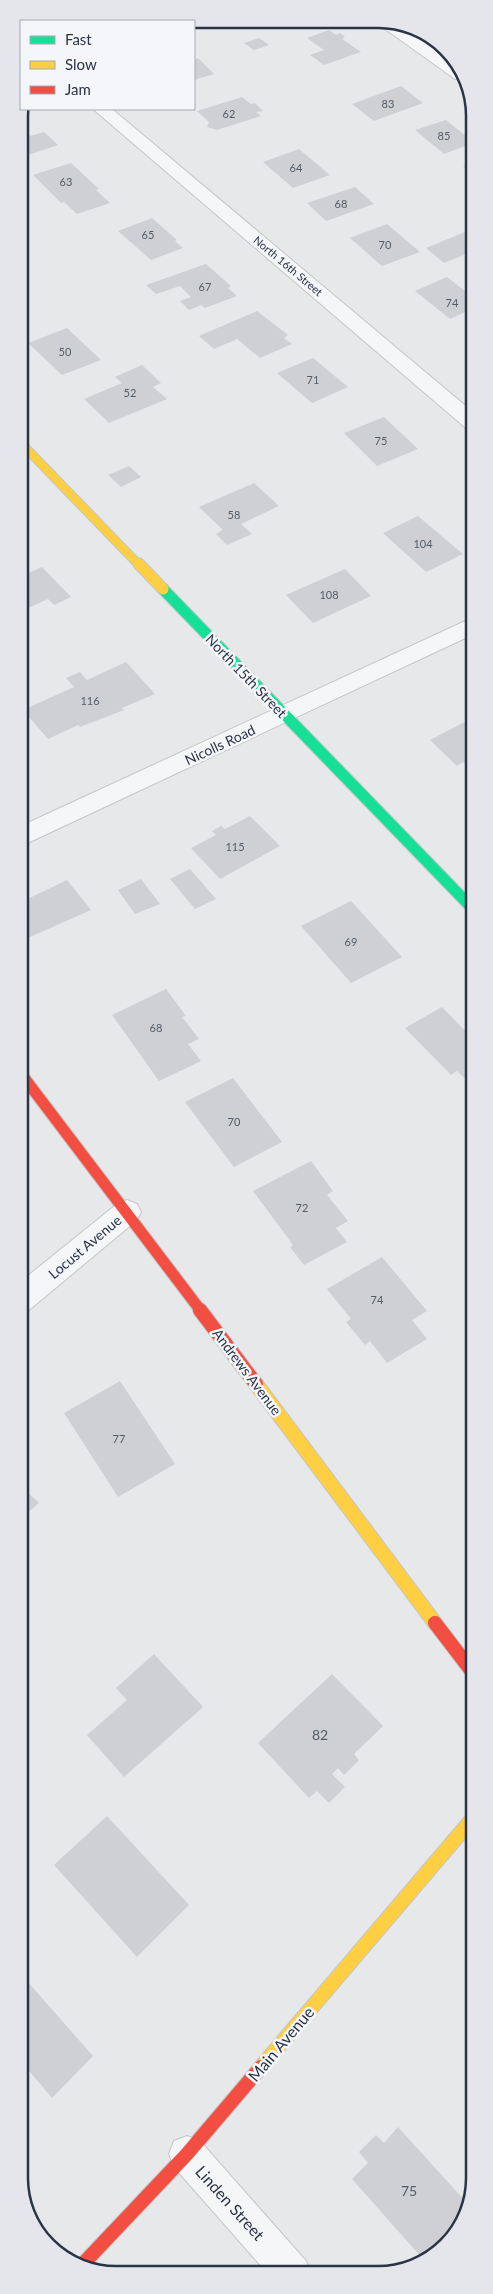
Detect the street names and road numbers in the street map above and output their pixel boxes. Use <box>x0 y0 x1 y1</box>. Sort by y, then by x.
street label: North 16th Street <box>251 233 325 298</box>
street label: North 15th Street <box>202 630 290 721</box>
street label: Nicolls Road <box>182 721 258 768</box>
street label: Locust Avenue <box>45 1211 124 1282</box>
street label: Andrews Avenue <box>209 1325 285 1418</box>
street label: Main Avenue <box>244 2002 317 2085</box>
street label: Linden Street <box>192 2162 269 2244</box>

